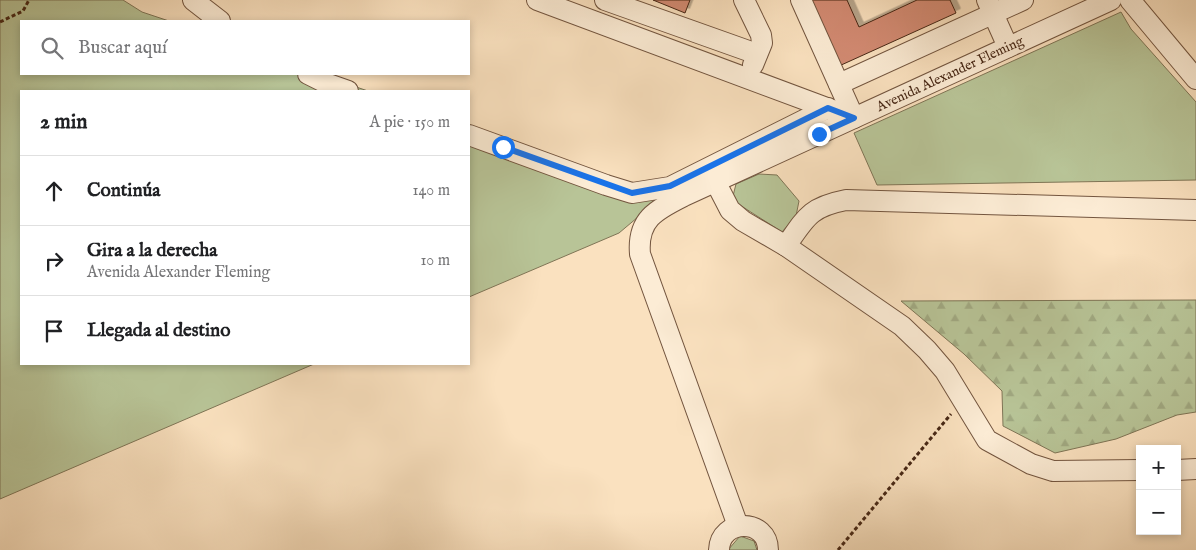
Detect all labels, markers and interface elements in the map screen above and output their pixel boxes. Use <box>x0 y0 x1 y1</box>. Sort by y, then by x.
search box <box>20 20 470 75</box>
street label: Avenida Alexander Fleming <box>873 32 1027 116</box>
icon: search <box>38 34 66 62</box>
text: Buscar aquí <box>78 36 167 60</box>
text: 2 min <box>40 109 87 136</box>
text: A pie · 150 m <box>370 113 450 133</box>
route end <box>808 123 831 146</box>
route start <box>492 136 515 159</box>
icon: ahead <box>40 177 68 205</box>
text: Continúa <box>87 179 161 203</box>
text: 140 m <box>412 181 450 201</box>
text: Gira a la derecha <box>87 239 217 263</box>
icon: right <box>40 247 68 275</box>
text: 10 m <box>420 251 450 271</box>
text: Avenida Alexander Fleming <box>87 263 270 283</box>
icon: arrive <box>40 317 68 345</box>
text: Llegada al destino <box>87 319 230 343</box>
map controls <box>1136 445 1181 535</box>
button: + <box>1136 445 1181 490</box>
button: − <box>1136 490 1181 535</box>

